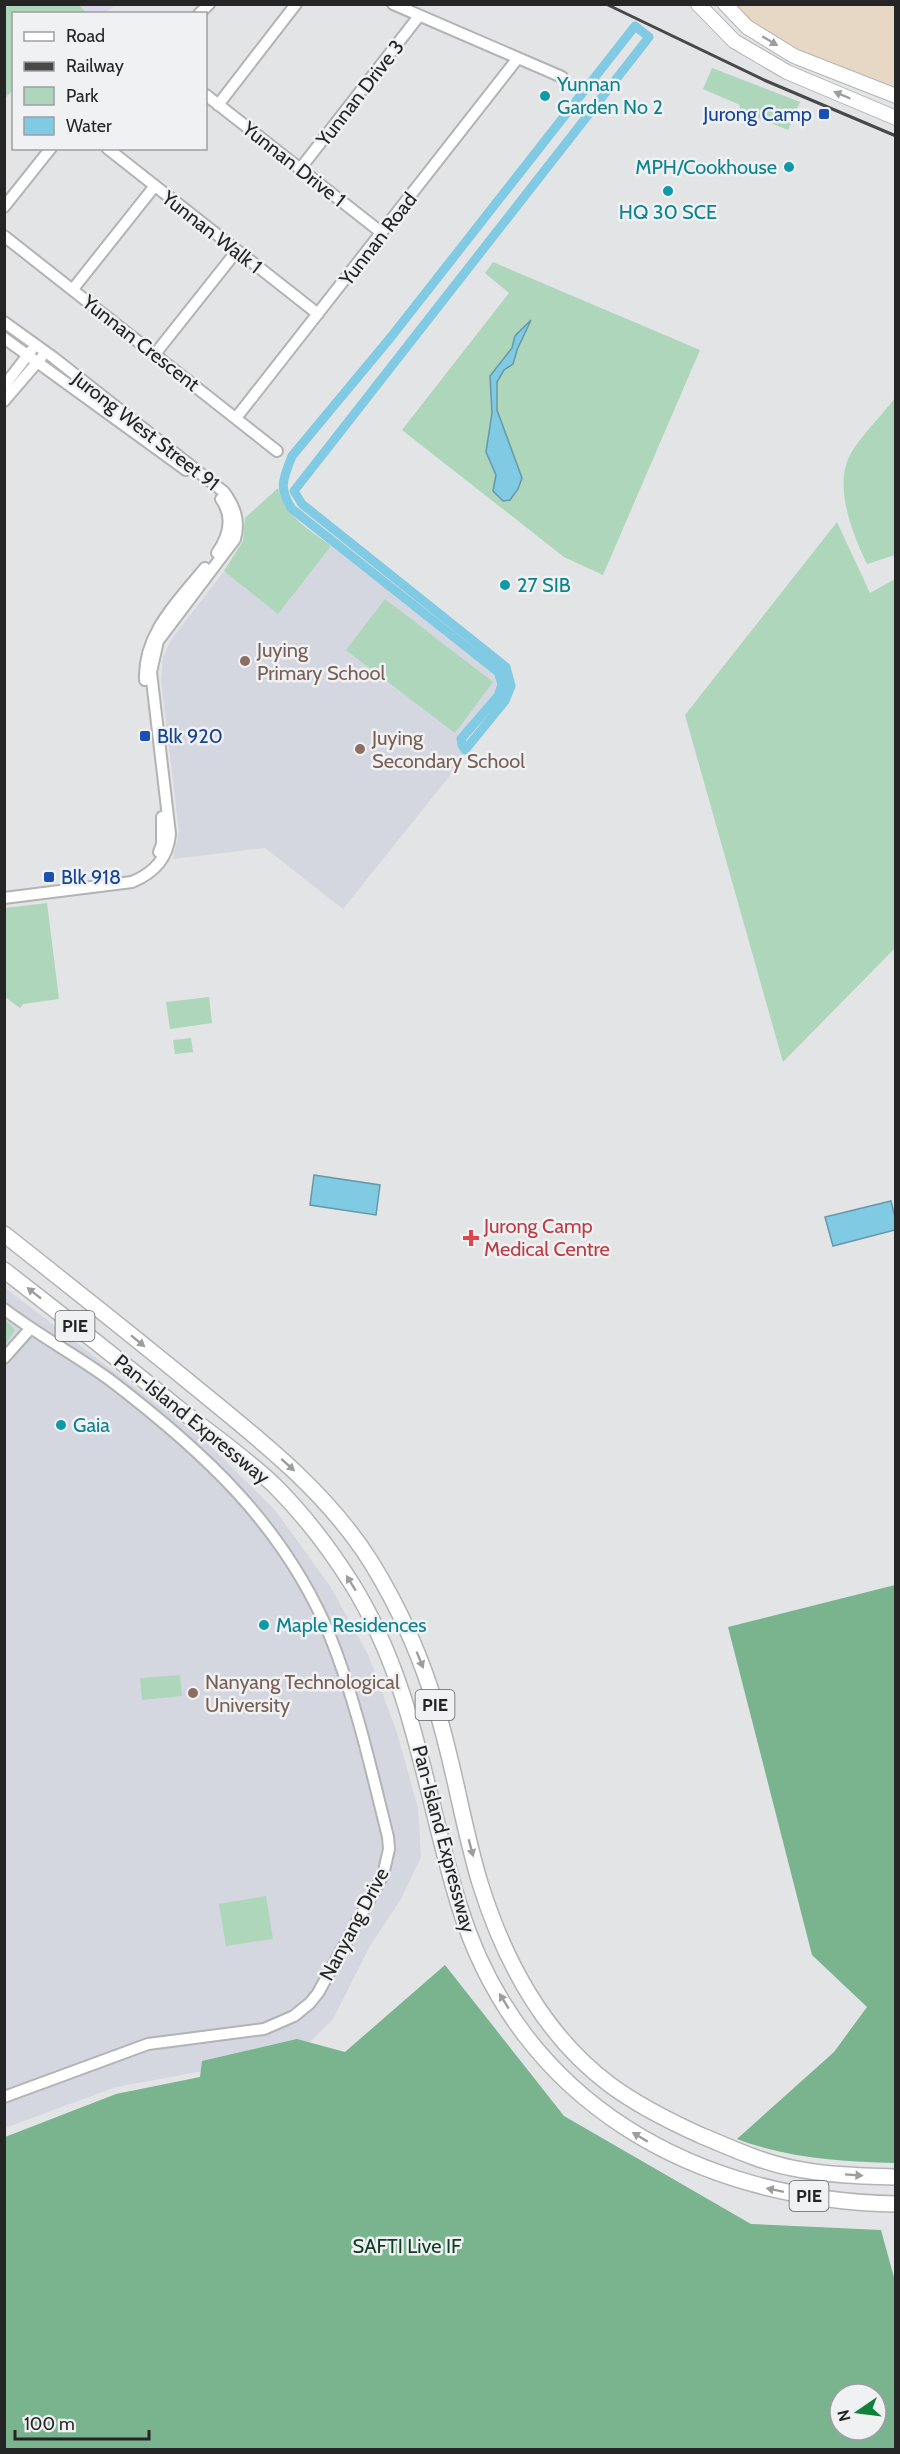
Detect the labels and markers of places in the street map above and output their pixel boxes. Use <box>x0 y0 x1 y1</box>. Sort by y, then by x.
place label: Yunnan Garden No 2 <box>556 72 663 119</box>
marker: Yunnan Garden No 2 <box>538 89 552 103</box>
place label: Jurong Camp <box>702 102 812 126</box>
marker: Jurong Camp <box>817 107 831 121</box>
place label: MPH/Cookhouse <box>635 155 777 179</box>
marker: MPH/Cookhouse <box>782 160 796 174</box>
marker: HQ 30 SCE <box>661 184 675 198</box>
place label: HQ 30 SCE <box>619 200 717 224</box>
place label: 27 SIB <box>517 573 571 597</box>
marker: 27 SIB <box>498 578 512 592</box>
place label: Juying Primary School <box>256 638 385 685</box>
marker: Juying Primary School <box>238 654 252 668</box>
place label: Blk 920 <box>157 724 223 748</box>
place label: Juying Secondary School <box>371 726 525 773</box>
marker: Blk 920 <box>138 729 152 743</box>
marker: Juying Secondary School <box>353 742 367 756</box>
place label: Blk 918 <box>61 865 121 889</box>
marker: Blk 918 <box>42 870 56 884</box>
place label: Jurong Camp Medical Centre <box>483 1214 610 1261</box>
marker: Jurong Camp Medical Centre <box>462 1229 480 1247</box>
place label: Gaia <box>73 1413 110 1437</box>
marker: Gaia <box>54 1418 68 1432</box>
place label: Maple Residences <box>276 1613 427 1637</box>
marker: Maple Residences <box>257 1618 271 1632</box>
place label: Nanyang Technological University <box>205 1670 400 1717</box>
marker: Nanyang Technological University <box>186 1686 200 1700</box>

